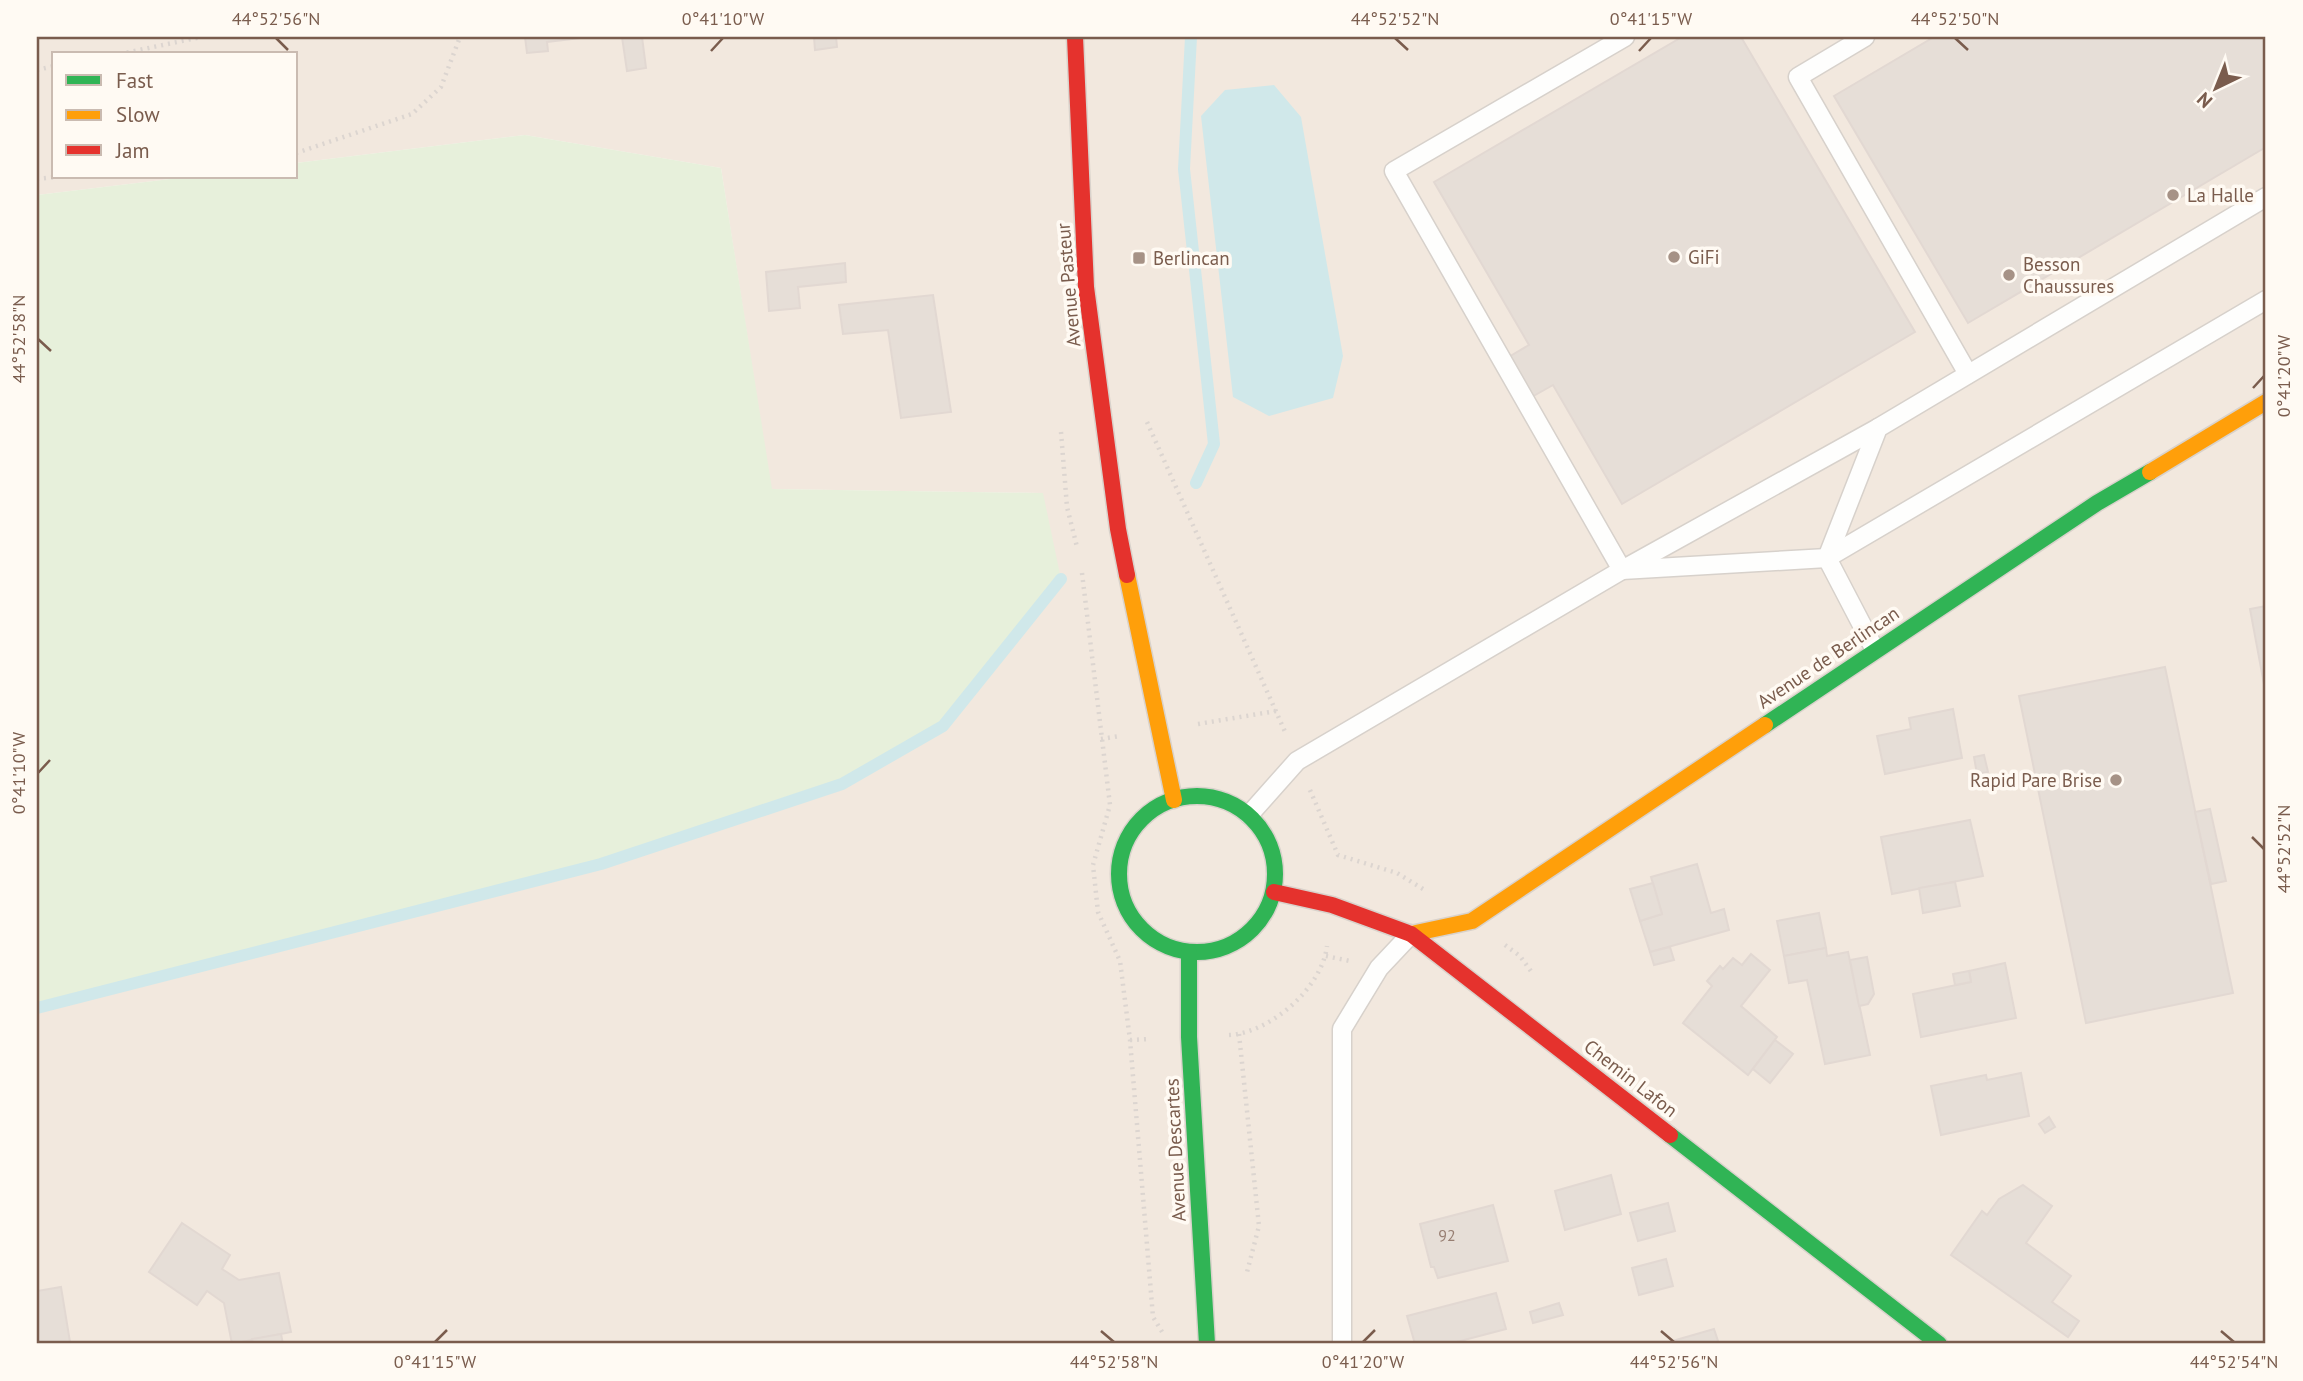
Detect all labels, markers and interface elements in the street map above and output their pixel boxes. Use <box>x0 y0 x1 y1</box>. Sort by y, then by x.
text: 44°52'56"N <box>232 7 320 30</box>
text: 0°41'10"W <box>682 7 764 30</box>
text: 44°52'52"N <box>1351 7 1439 30</box>
text: 0°41'15"W <box>1610 7 1692 30</box>
text: 44°52'50"N <box>1911 7 1999 30</box>
legend <box>52 52 298 178</box>
north arrow <box>2180 52 2250 122</box>
text: Fast <box>116 67 153 94</box>
text: N <box>2192 87 2217 113</box>
text: Slow <box>116 101 160 128</box>
text: Jam <box>115 137 150 164</box>
place label: La Halle <box>2187 183 2254 207</box>
marker: La Halle <box>2165 187 2181 203</box>
street label: Avenue Pasteur <box>1051 221 1085 348</box>
place label: GiFi <box>1688 245 1720 269</box>
place label: Berlincan <box>1153 246 1230 270</box>
marker: GiFi <box>1666 249 1682 265</box>
marker: Berlincan <box>1131 250 1147 266</box>
place label: Besson Chaussures <box>2023 252 2114 298</box>
marker: Besson Chaussures <box>2001 267 2017 283</box>
text: 44°52'58"N <box>7 295 30 383</box>
text: 0°41'20"W <box>2272 335 2295 417</box>
street label: Avenue de Berlincan <box>1752 601 1904 713</box>
text: 0°41'10"W <box>7 732 30 814</box>
place label: Rapid Pare Brise <box>1970 768 2102 792</box>
marker: Rapid Pare Brise <box>2108 772 2124 788</box>
text: 44°52'52"N <box>2272 805 2295 893</box>
street label: Chemin Lafon <box>1579 1034 1683 1122</box>
street label: Avenue Descartes <box>1159 1078 1191 1222</box>
house number: 92 <box>1438 1225 1456 1245</box>
text: 0°41'15"W <box>394 1350 476 1373</box>
text: 44°52'58"N <box>1070 1350 1158 1373</box>
text: 0°41'20"W <box>1322 1350 1404 1373</box>
text: 44°52'56"N <box>1630 1350 1718 1373</box>
text: 44°52'54"N <box>2190 1350 2278 1373</box>

